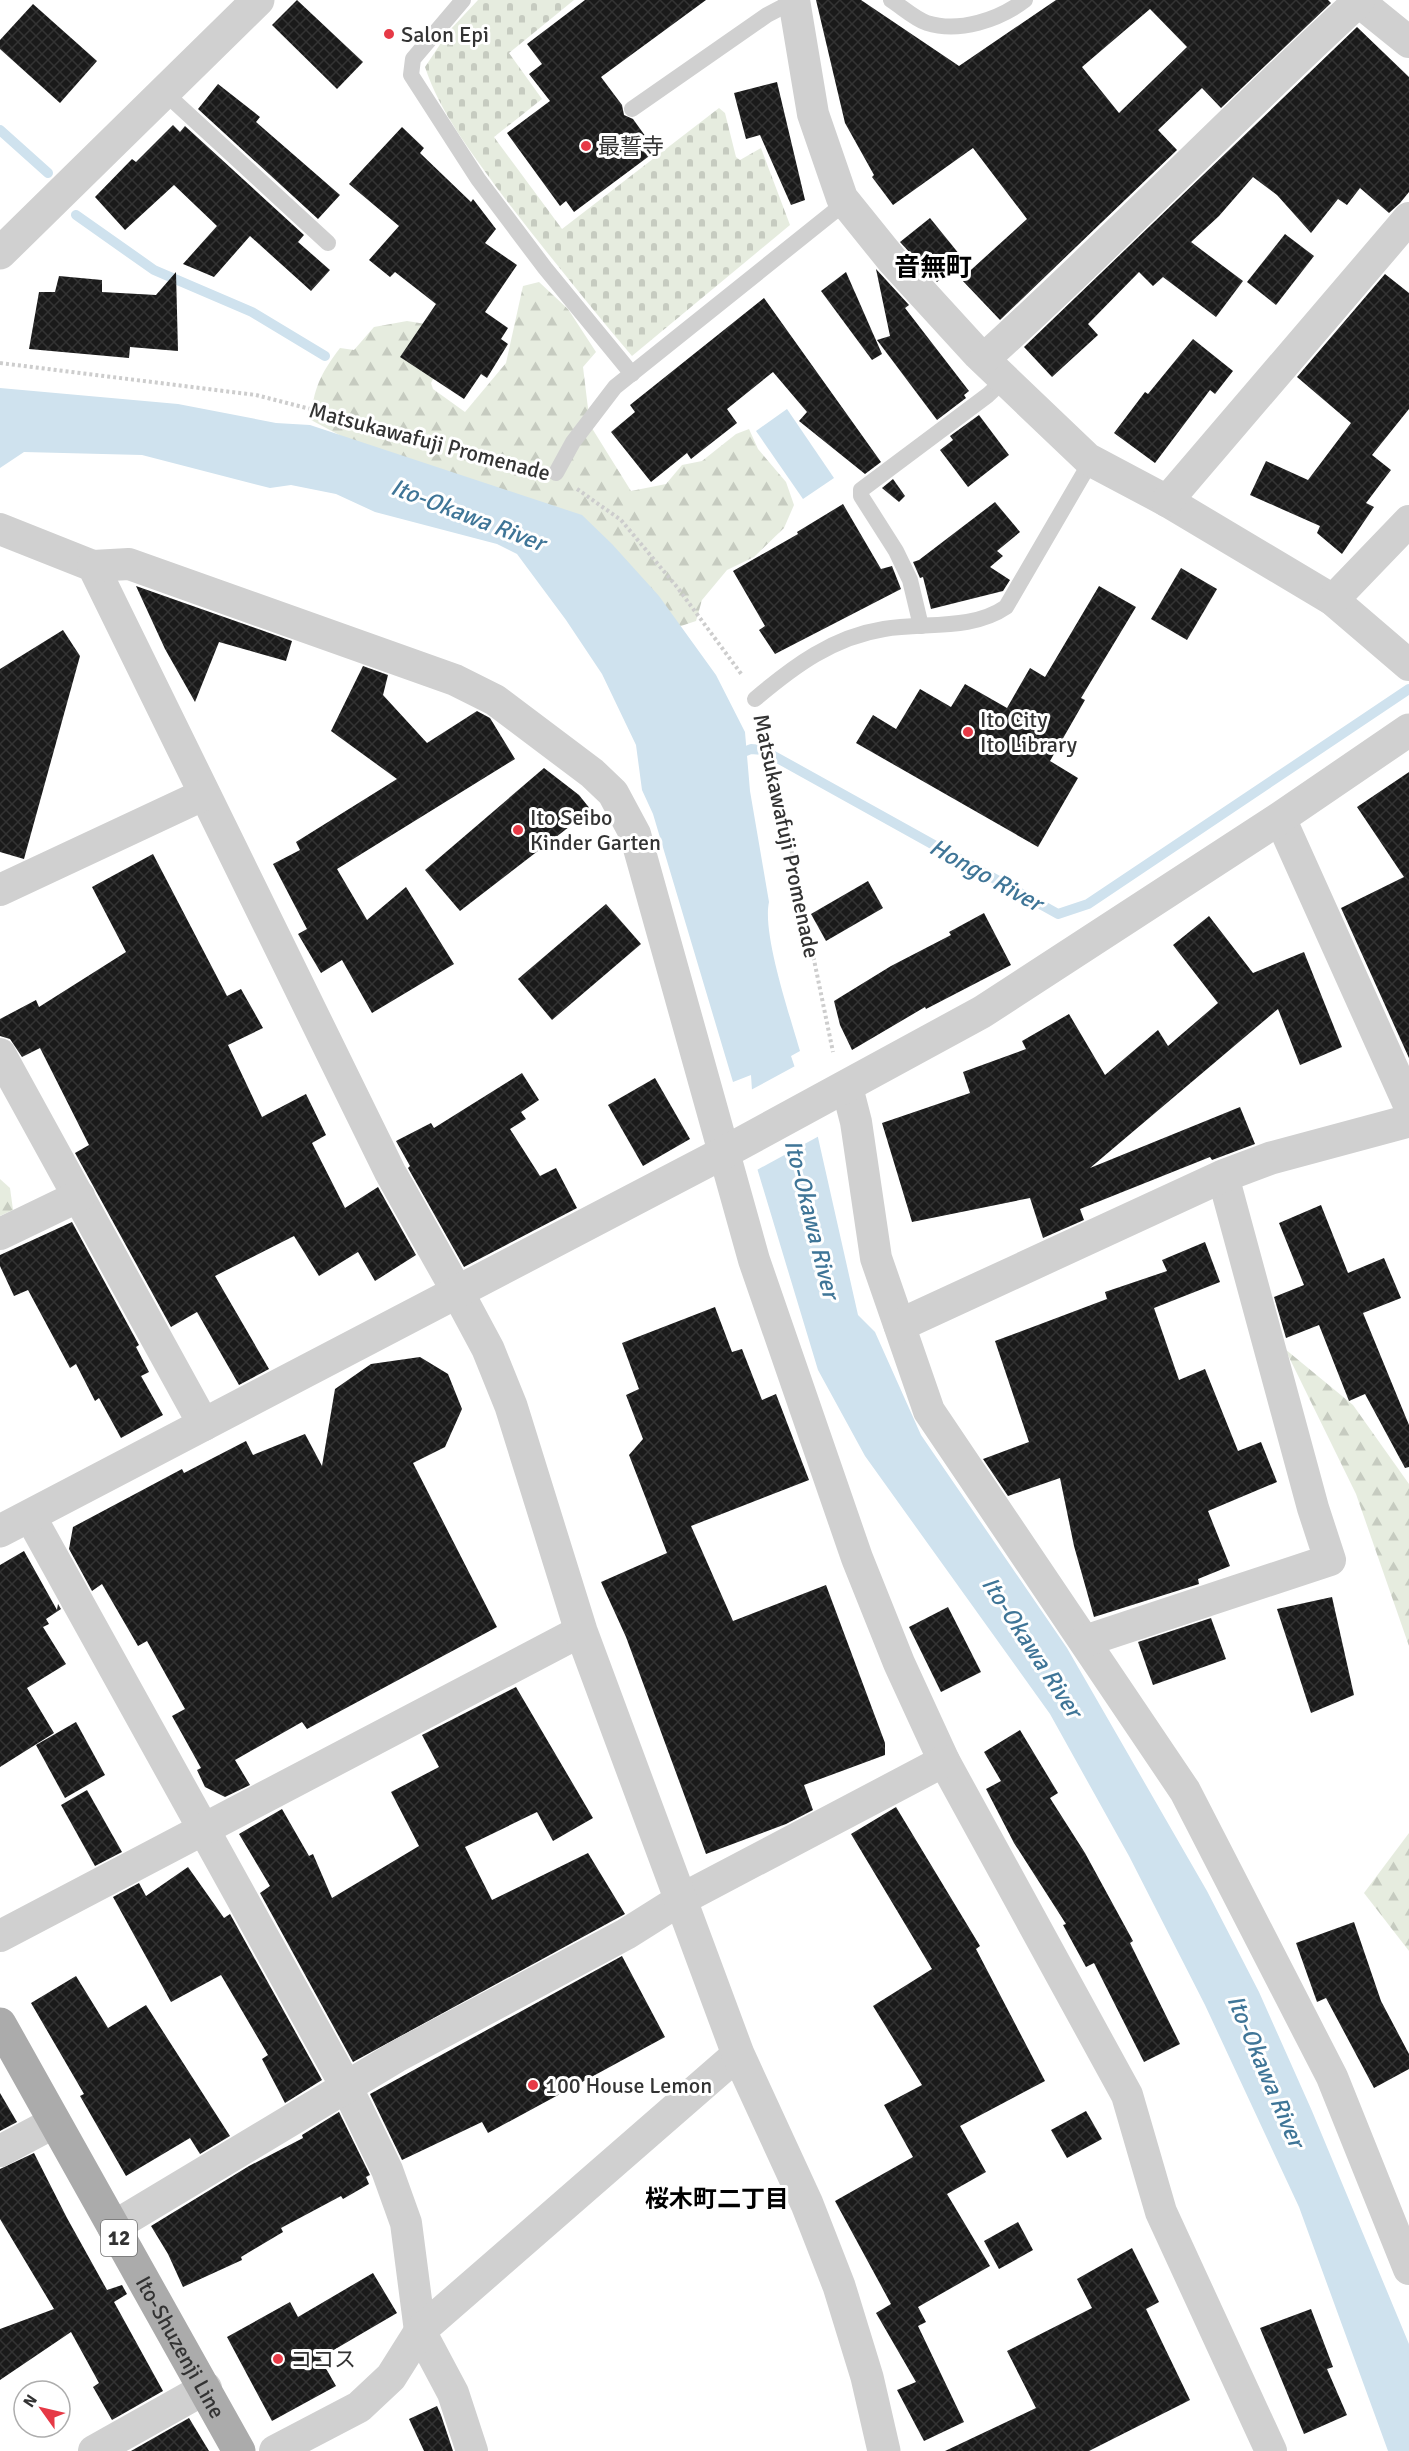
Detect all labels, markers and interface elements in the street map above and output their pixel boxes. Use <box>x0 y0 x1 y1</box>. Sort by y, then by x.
place label: Salon Epi <box>401 21 489 48</box>
marker: Salon Epi <box>382 27 396 41</box>
place label: 最誓寺 <box>598 133 664 160</box>
marker: 最誓寺 <box>579 139 593 153</box>
district label: 音無町 <box>894 252 972 284</box>
street label: Matsukawafuji Promenade <box>306 396 553 487</box>
water label: Ito-Okawa River <box>387 472 552 559</box>
place label: Ito City Ito Library <box>980 706 1078 758</box>
street label: Matsukawafuji Promenade <box>747 712 826 960</box>
marker: Ito City Ito Library <box>961 725 975 739</box>
place label: Ito Seibo Kinder Garten <box>530 804 661 856</box>
marker: Ito Seibo Kinder Garten <box>511 823 525 837</box>
water label: Hongo River <box>924 832 1050 920</box>
water label: Ito-Okawa River <box>778 1137 847 1305</box>
water label: Ito-Okawa River <box>975 1571 1091 1726</box>
water label: Ito-Okawa River <box>1220 1990 1313 2155</box>
place label: 100 House Lemon <box>545 2072 712 2099</box>
marker: 100 House Lemon <box>526 2078 540 2092</box>
district label: 桜木町二丁目 <box>645 2184 789 2214</box>
road number: 12 <box>101 2220 137 2256</box>
street label: Ito-Shuzenji Line <box>130 2271 231 2423</box>
place label: ココス <box>290 2346 356 2373</box>
marker: ココス <box>271 2352 285 2366</box>
north arrow <box>12 2379 72 2439</box>
text: N <box>19 2391 42 2411</box>

